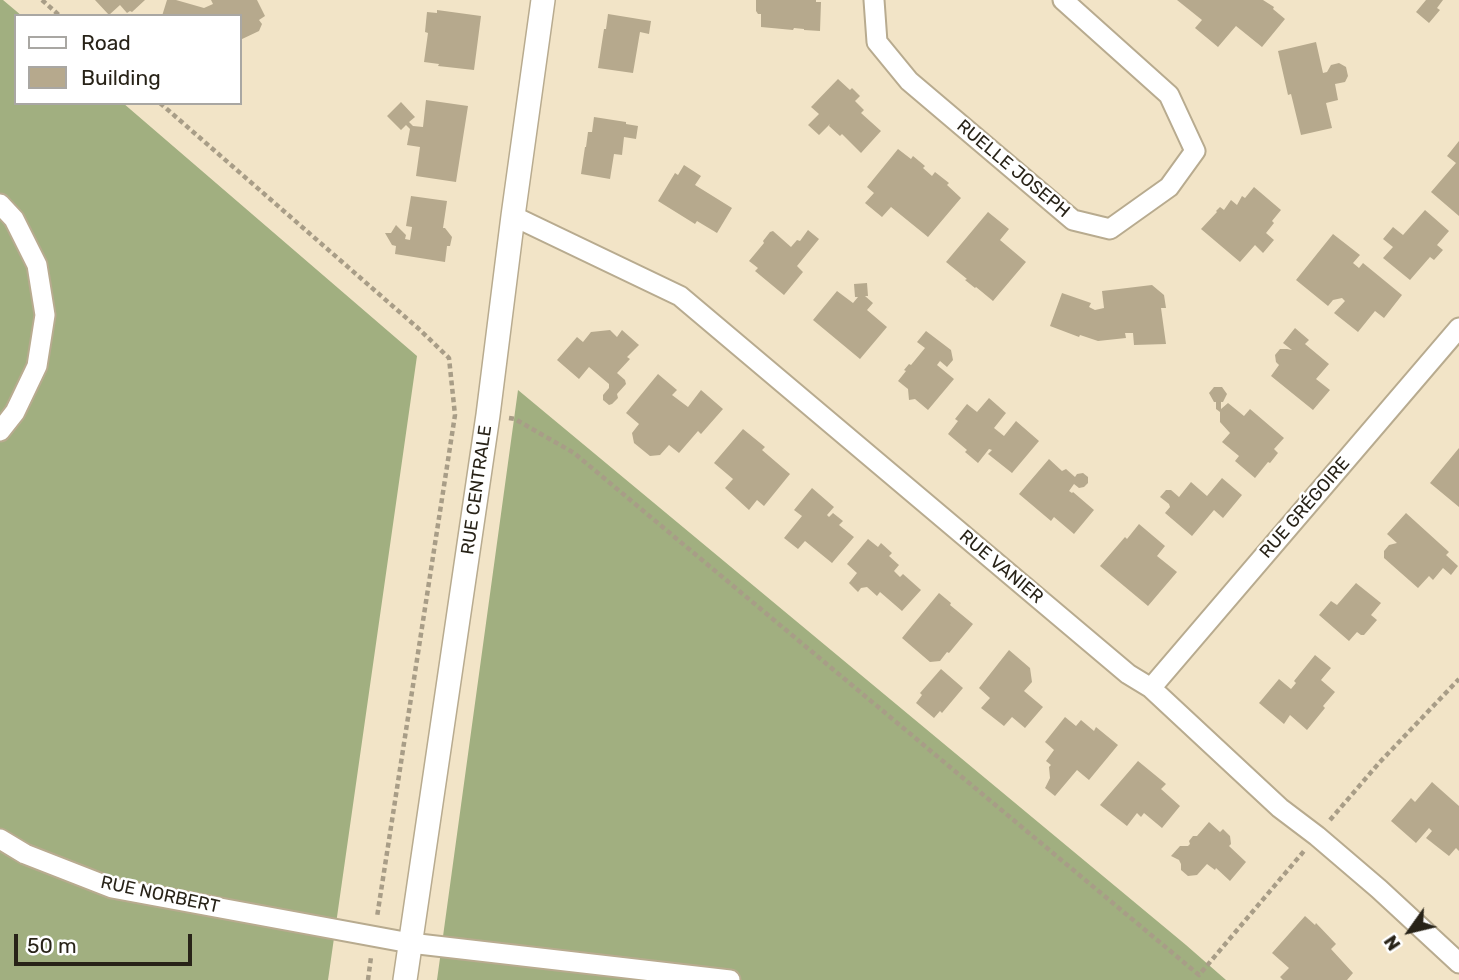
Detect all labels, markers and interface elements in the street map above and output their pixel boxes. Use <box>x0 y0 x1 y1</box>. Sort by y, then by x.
legend <box>14 14 242 105</box>
text: Road <box>81 30 131 55</box>
text: Building <box>81 65 161 90</box>
street label: RUELLE JOSEPH <box>952 115 1074 223</box>
street label: RUE CENTRALE <box>457 424 497 556</box>
street label: RUE GRÉGOIRE <box>1255 453 1355 563</box>
street label: RUE VANIER <box>955 526 1047 608</box>
street label: RUE NORBERT <box>98 872 222 918</box>
north arrow <box>1375 896 1445 966</box>
scale bar <box>18 920 196 964</box>
text: N <box>1379 931 1406 955</box>
text: 50 m <box>27 933 77 958</box>

